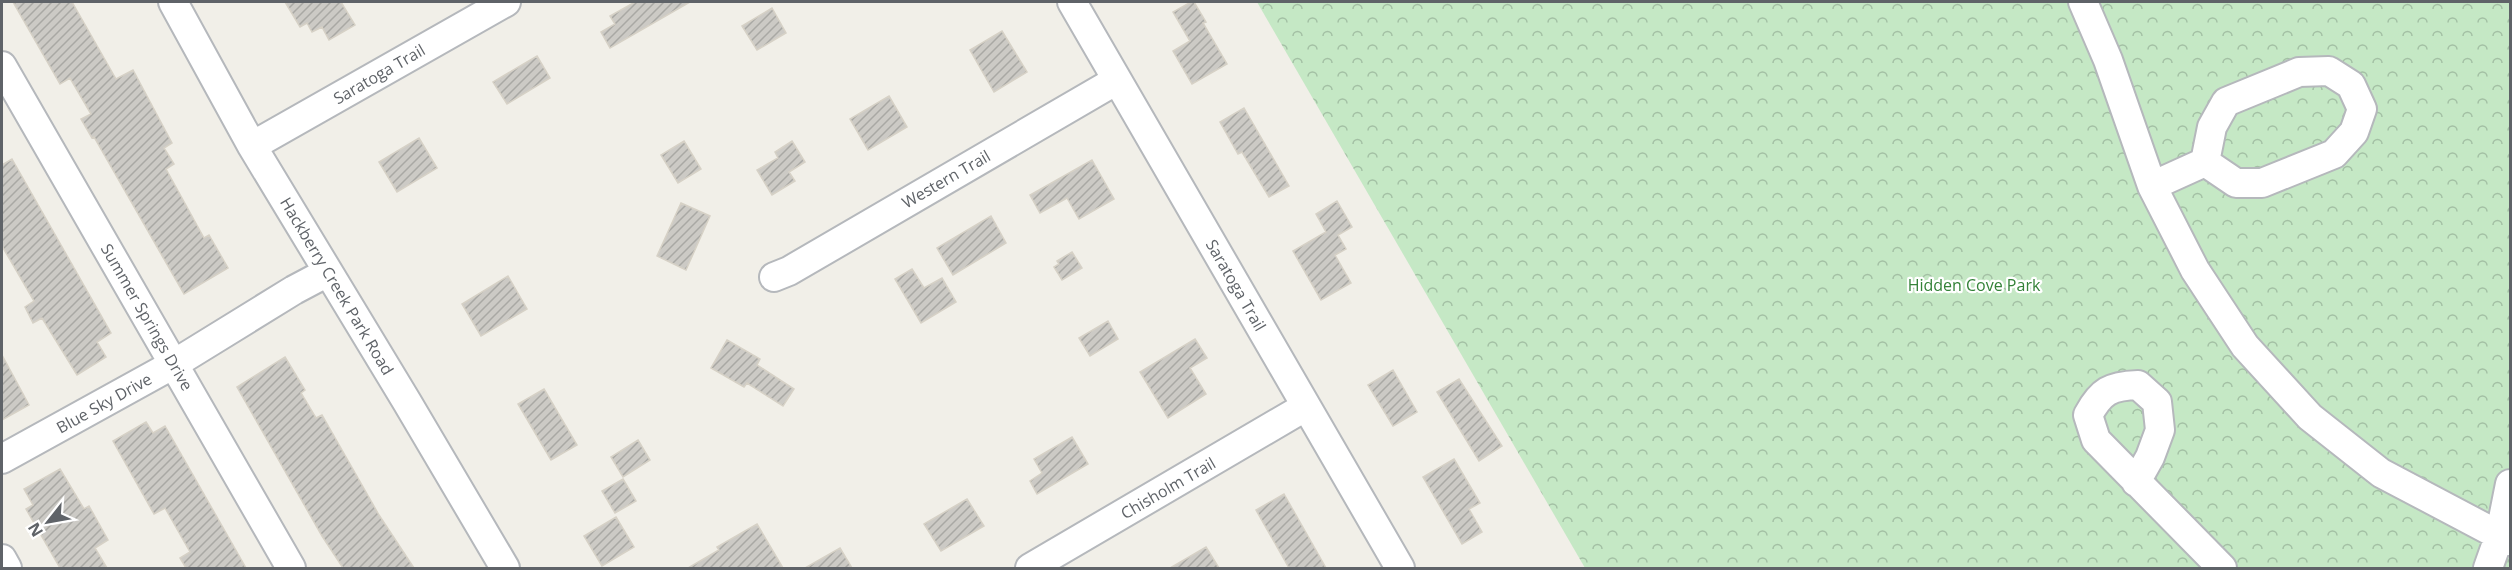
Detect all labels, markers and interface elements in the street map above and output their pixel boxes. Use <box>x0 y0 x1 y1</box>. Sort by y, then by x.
street label: Saratoga Trail <box>329 39 429 109</box>
street label: Western Trail <box>898 145 994 213</box>
street label: Hackberry Creek Park Road <box>275 193 399 379</box>
street label: Saratoga Trail <box>1201 235 1271 335</box>
street label: Summer Springs Drive <box>96 239 198 395</box>
park label: Hidden Cove Park <box>1908 274 2041 296</box>
street label: Blue Sky Drive <box>52 368 156 438</box>
street label: Chisholm Trail <box>1116 452 1220 524</box>
north arrow <box>18 492 78 552</box>
text: N <box>22 518 48 541</box>

